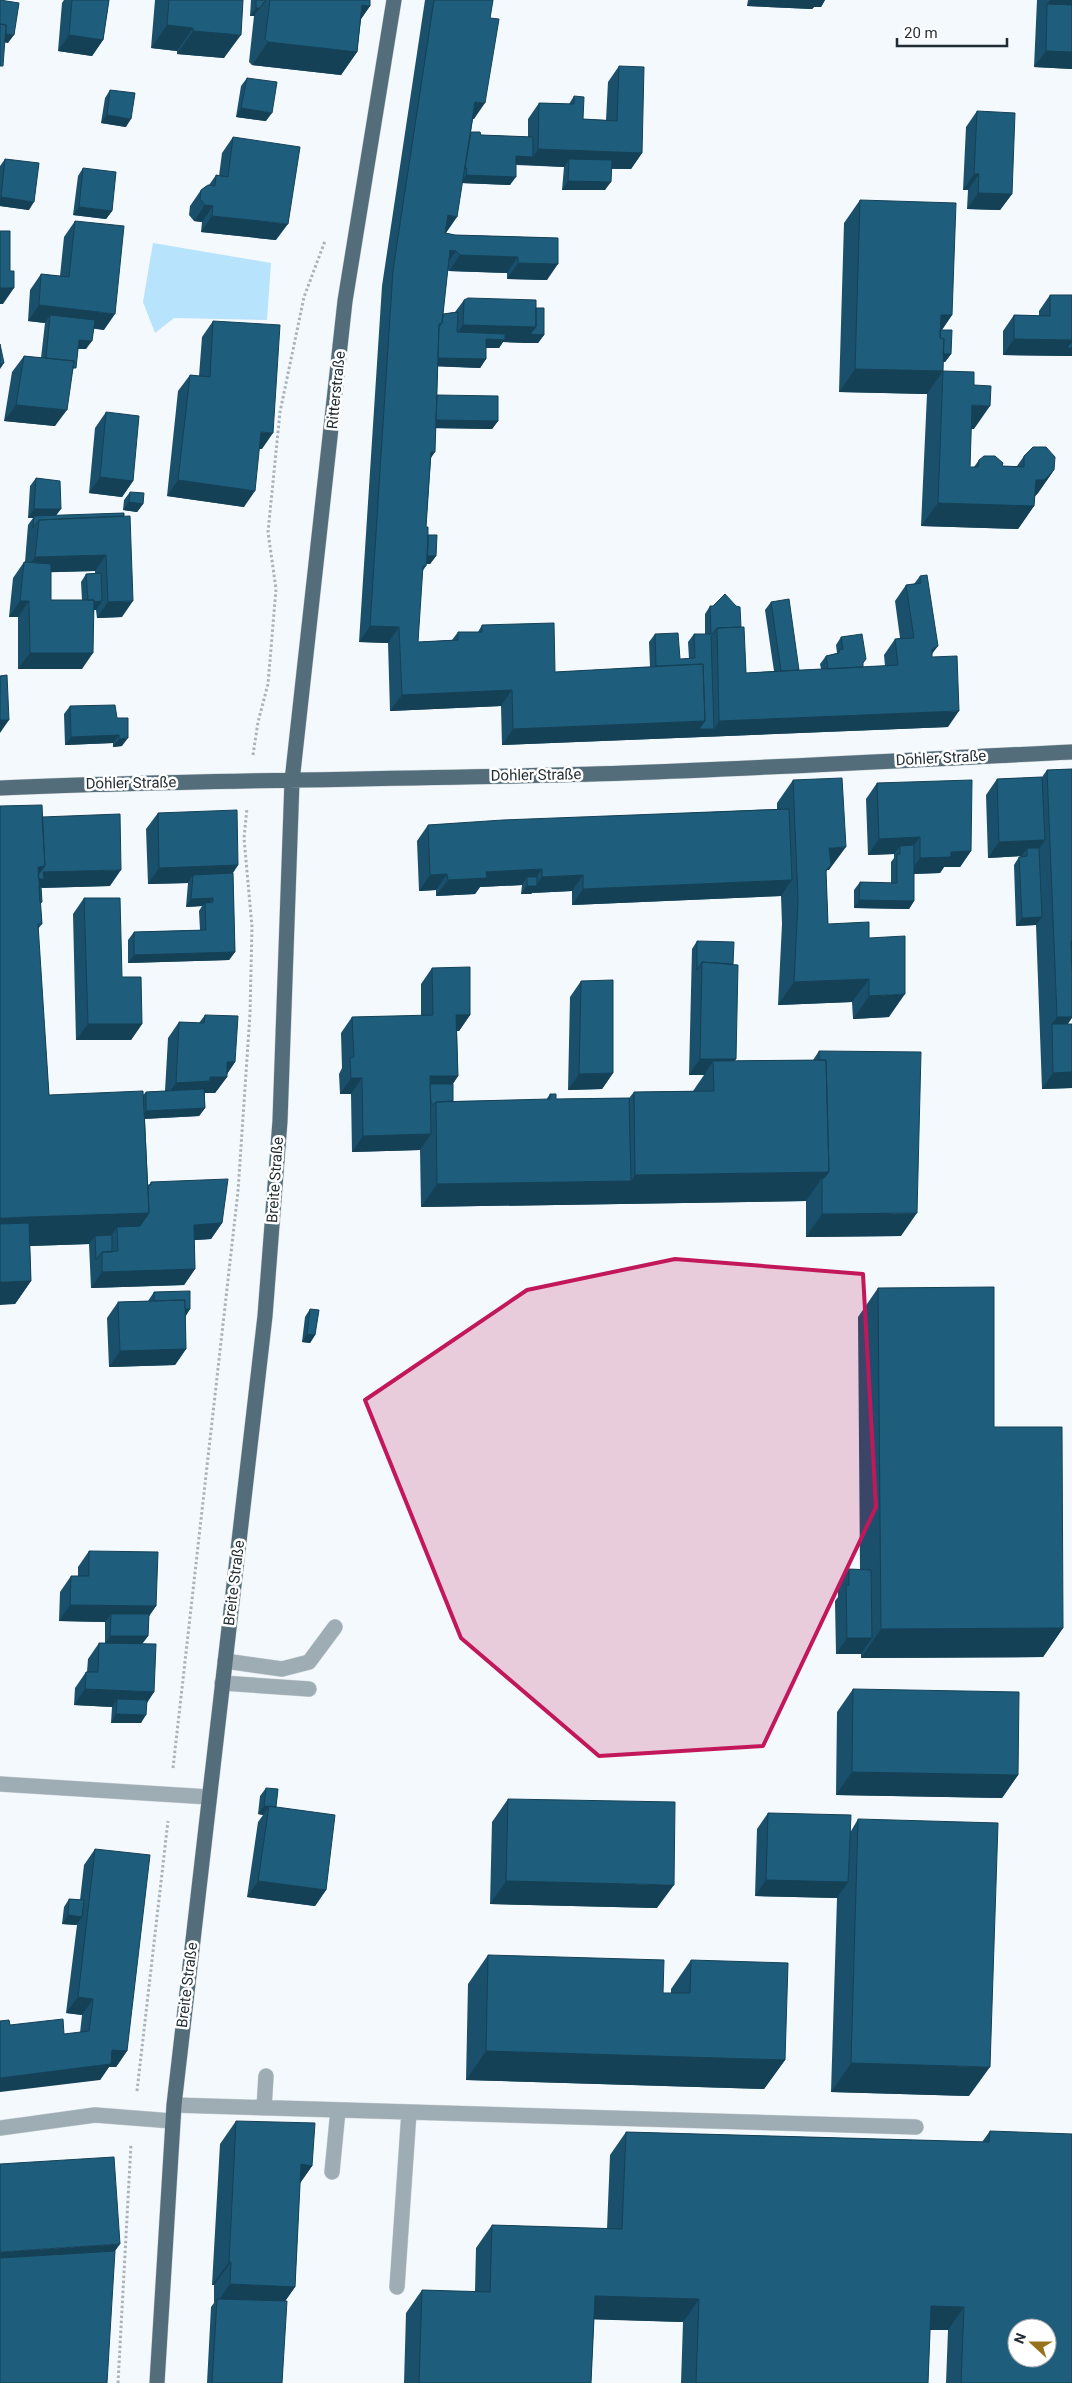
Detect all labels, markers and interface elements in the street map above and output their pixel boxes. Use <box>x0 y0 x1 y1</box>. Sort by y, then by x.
scale bar <box>897 15 1007 47</box>
text: 20 m <box>904 24 938 42</box>
street label: Ritterstraße <box>323 350 349 430</box>
street label: Dohler Straße <box>895 747 987 769</box>
street label: Dohler Straße <box>490 765 582 785</box>
street label: Dohler Straße <box>85 773 177 793</box>
street label: Breite Straße <box>263 1136 287 1224</box>
street label: Breite Straße <box>220 1539 248 1627</box>
street label: Breite Straße <box>173 1941 201 2029</box>
north arrow <box>1007 2318 1057 2368</box>
text: N <box>1011 2331 1029 2346</box>

